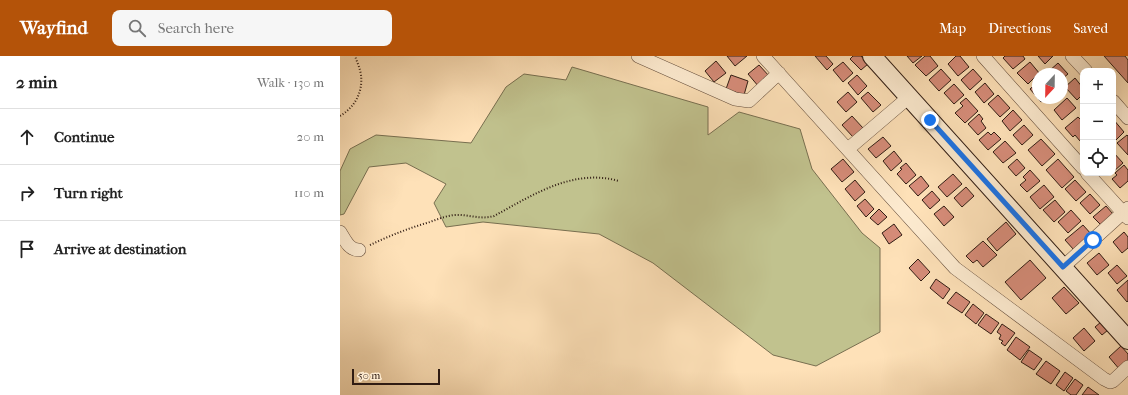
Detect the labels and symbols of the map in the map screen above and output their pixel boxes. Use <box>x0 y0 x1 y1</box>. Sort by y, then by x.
north arrow <box>1032 68 1068 104</box>
route end <box>921 111 939 129</box>
route start <box>1084 231 1102 249</box>
scale bar <box>352 367 440 386</box>

